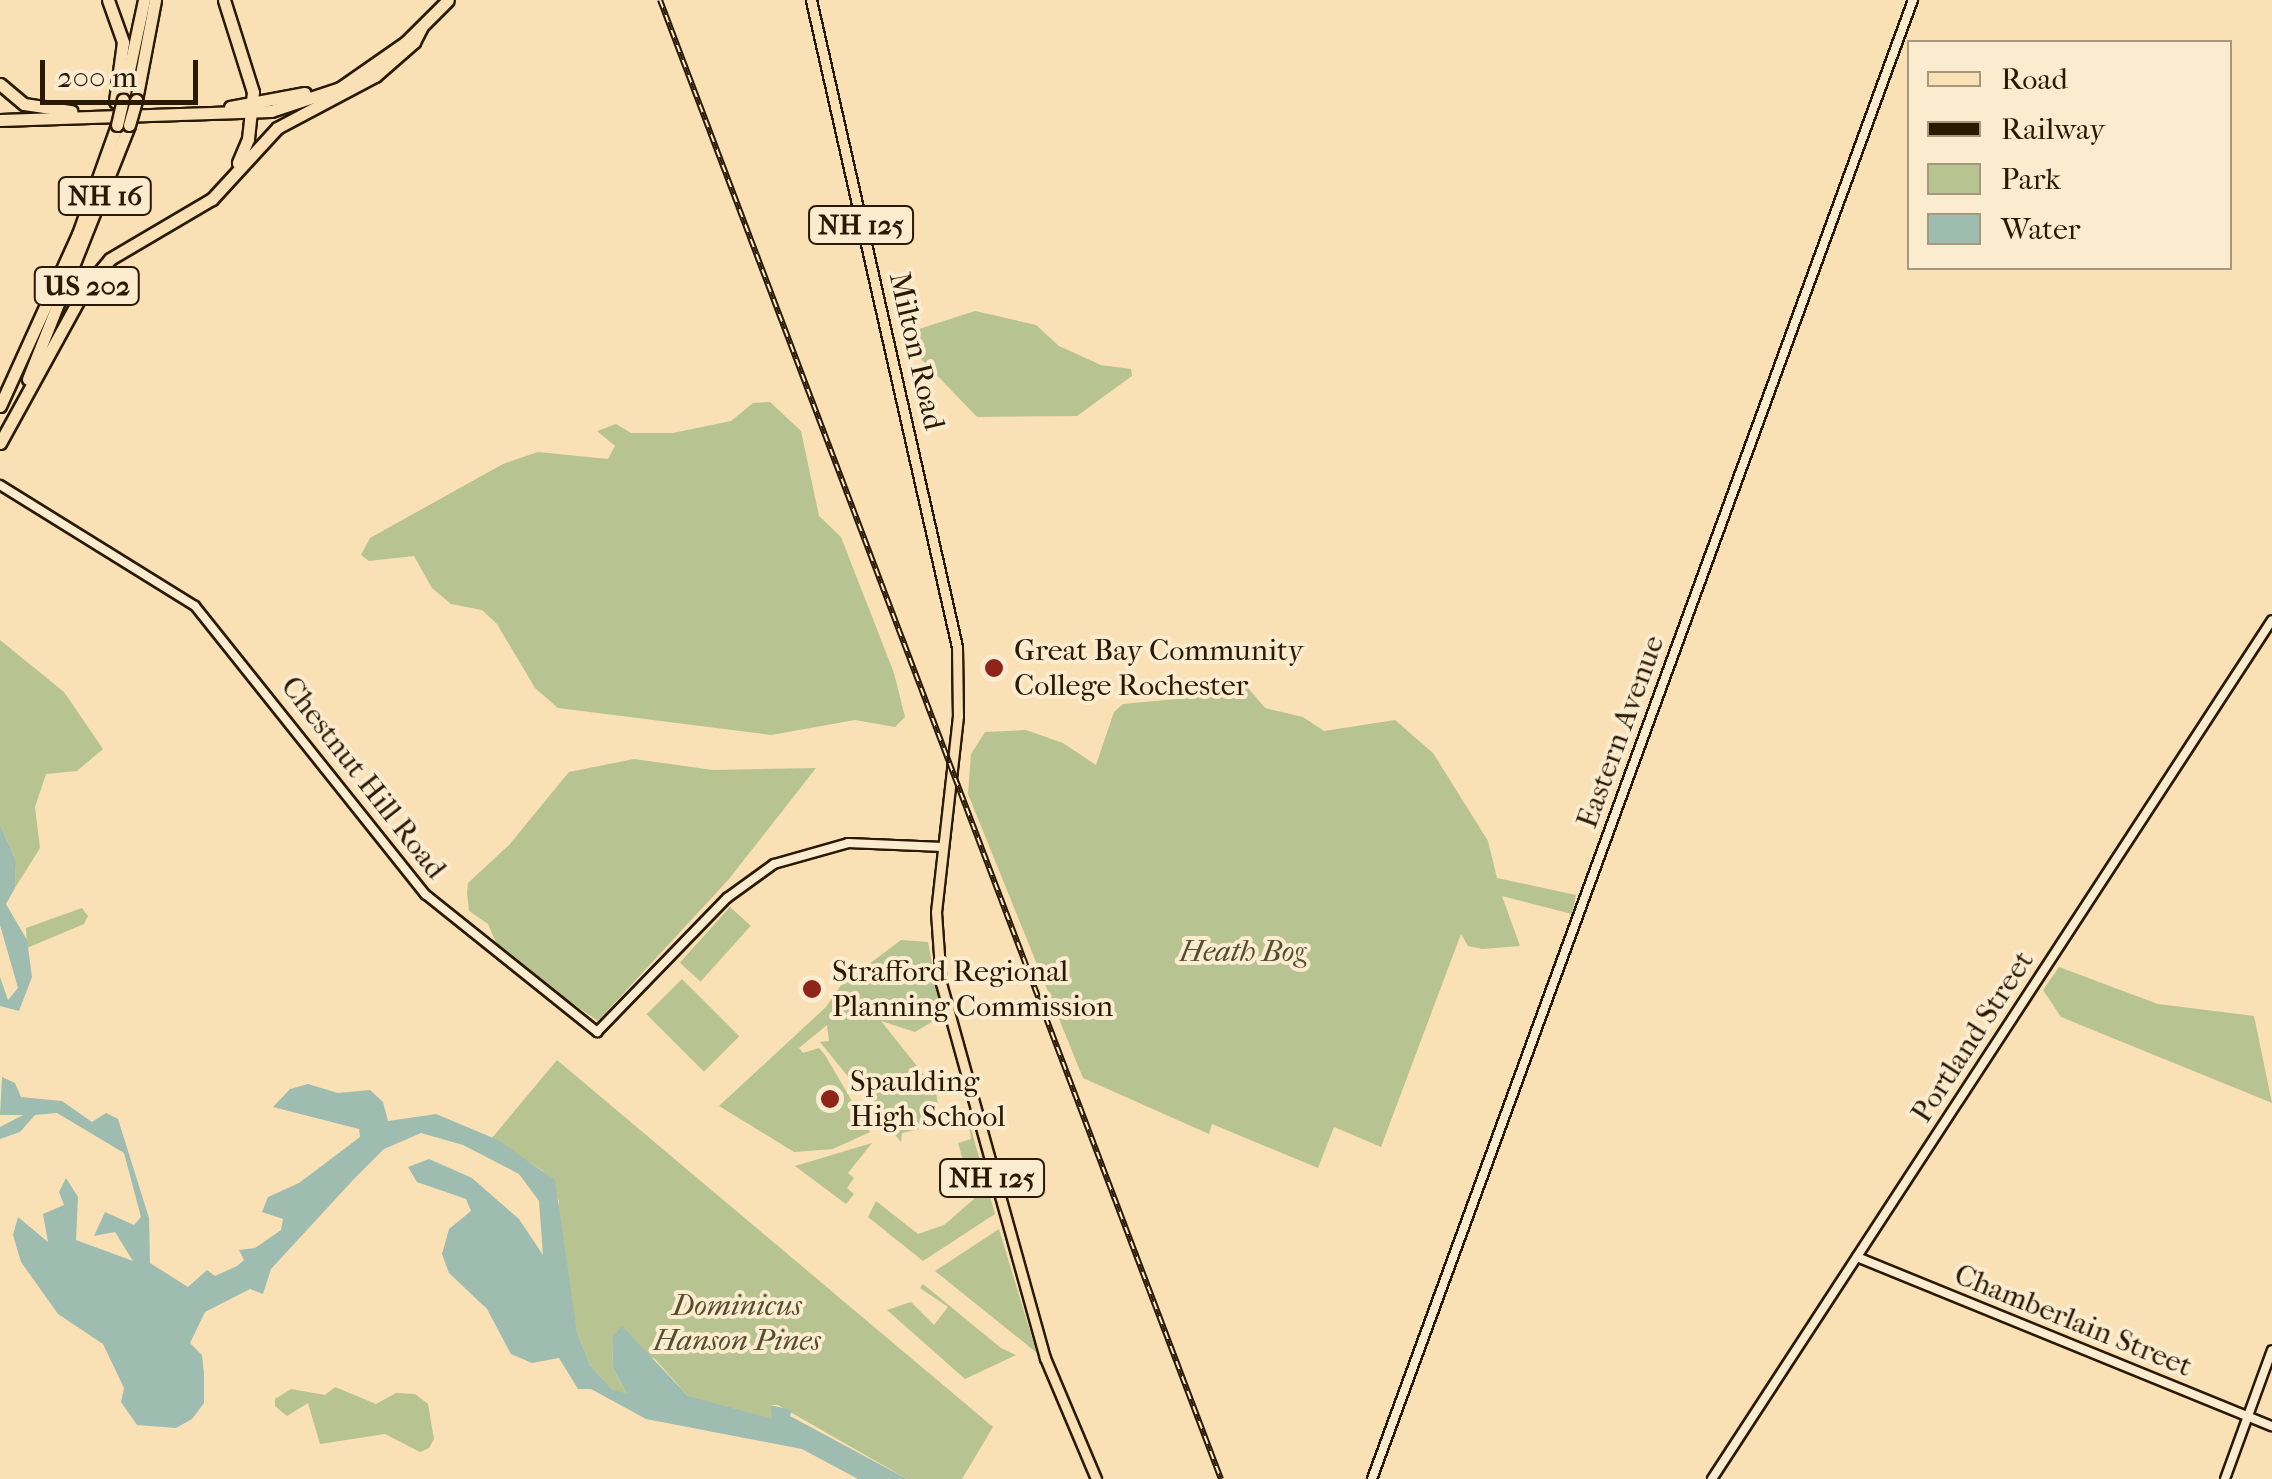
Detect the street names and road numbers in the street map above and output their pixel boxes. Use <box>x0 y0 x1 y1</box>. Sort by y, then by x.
road number: NH 16 <box>58 173 152 219</box>
road number: NH 125 <box>806 202 916 248</box>
road number: US 202 <box>32 263 142 309</box>
street label: Milton Road <box>880 269 952 433</box>
street label: Eastern Avenue <box>1570 631 1672 833</box>
street label: Chestnut Hill Road <box>273 670 453 886</box>
street label: Portland Street <box>1904 944 2042 1130</box>
road number: NH 125 <box>937 1155 1047 1201</box>
street label: Chamberlain Street <box>1949 1257 2197 1385</box>

